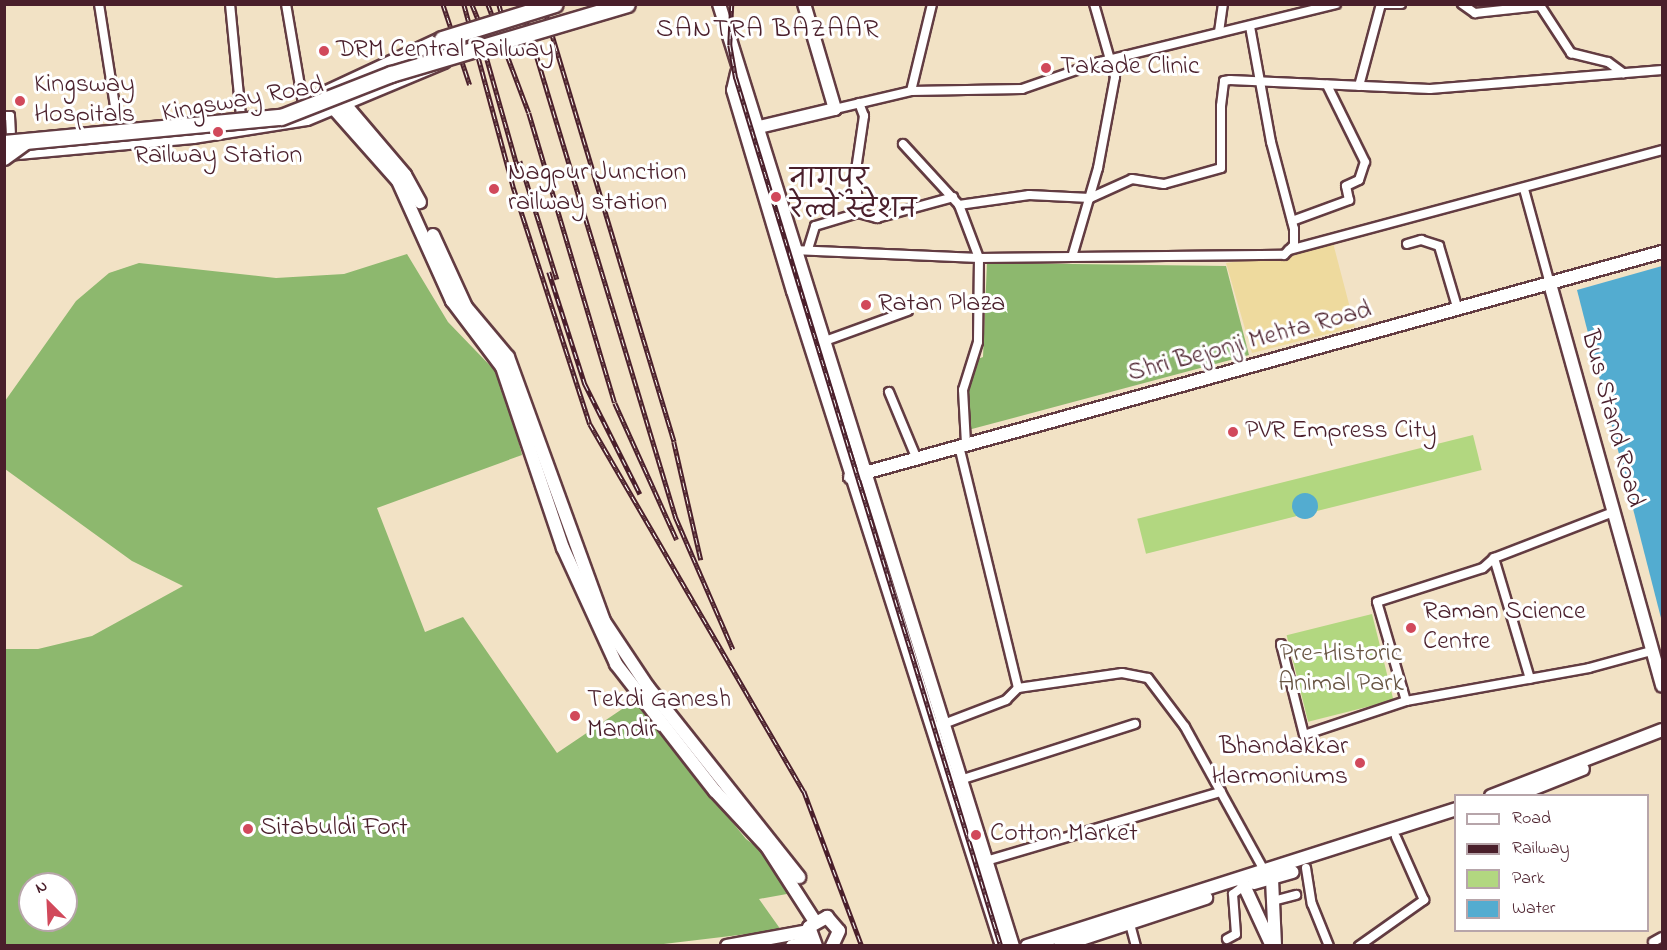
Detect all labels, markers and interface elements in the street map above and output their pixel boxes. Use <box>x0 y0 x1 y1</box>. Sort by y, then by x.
district label: SANTRA BAZAAR <box>656 14 880 46</box>
place label: DRM Central Railway <box>336 35 554 67</box>
marker: DRM Central Railway <box>317 44 331 58</box>
place label: Takade Clinic <box>1060 52 1199 84</box>
marker: Takade Clinic <box>1037 59 1055 77</box>
place label: Kingsway Hospitals <box>34 70 135 132</box>
street label: Kingsway Road <box>160 71 326 131</box>
marker: Kingsway Hospitals <box>11 92 29 110</box>
marker: Railway Station <box>211 125 225 139</box>
place label: Railway Station <box>134 141 302 173</box>
place label: Nagpur Junction railway station <box>508 158 686 219</box>
place label: नागपुर रेल्वे स्टेशन <box>790 166 916 228</box>
marker: Nagpur Junction railway station <box>485 180 503 198</box>
marker: नागपुर रेल्वे स्टेशन <box>767 188 785 206</box>
place label: Ratan Plaza <box>878 289 1005 321</box>
street label: Shri Bejonji Mehta Road <box>1125 295 1375 391</box>
marker: Ratan Plaza <box>859 298 873 312</box>
street label: Bus Stand Road <box>1572 327 1650 511</box>
place label: PVR Empress City <box>1245 416 1436 448</box>
marker: PVR Empress City <box>1226 425 1240 439</box>
place label: Raman Science Centre <box>1423 597 1586 658</box>
marker: Raman Science Centre <box>1404 621 1418 635</box>
park label: Pre-Historic Animal Park <box>1278 639 1404 700</box>
place label: Tekdi Ganesh Mandir <box>587 685 731 746</box>
marker: Tekdi Ganesh Mandir <box>568 709 582 723</box>
place label: Bhandakkar Harmoniums <box>1211 732 1348 794</box>
marker: Bhandakkar Harmoniums <box>1353 756 1367 770</box>
legend <box>1454 794 1649 932</box>
text: Road <box>1512 806 1551 832</box>
place label: Sitabuldi Fort <box>260 813 408 845</box>
place label: Cotton Market <box>990 819 1138 851</box>
marker: Sitabuldi Fort <box>241 822 255 836</box>
marker: Cotton Market <box>967 826 985 844</box>
text: Railway <box>1512 836 1569 862</box>
text: Park <box>1512 866 1545 892</box>
north arrow <box>18 872 78 932</box>
text: N <box>32 874 51 901</box>
text: Water <box>1512 896 1555 922</box>

